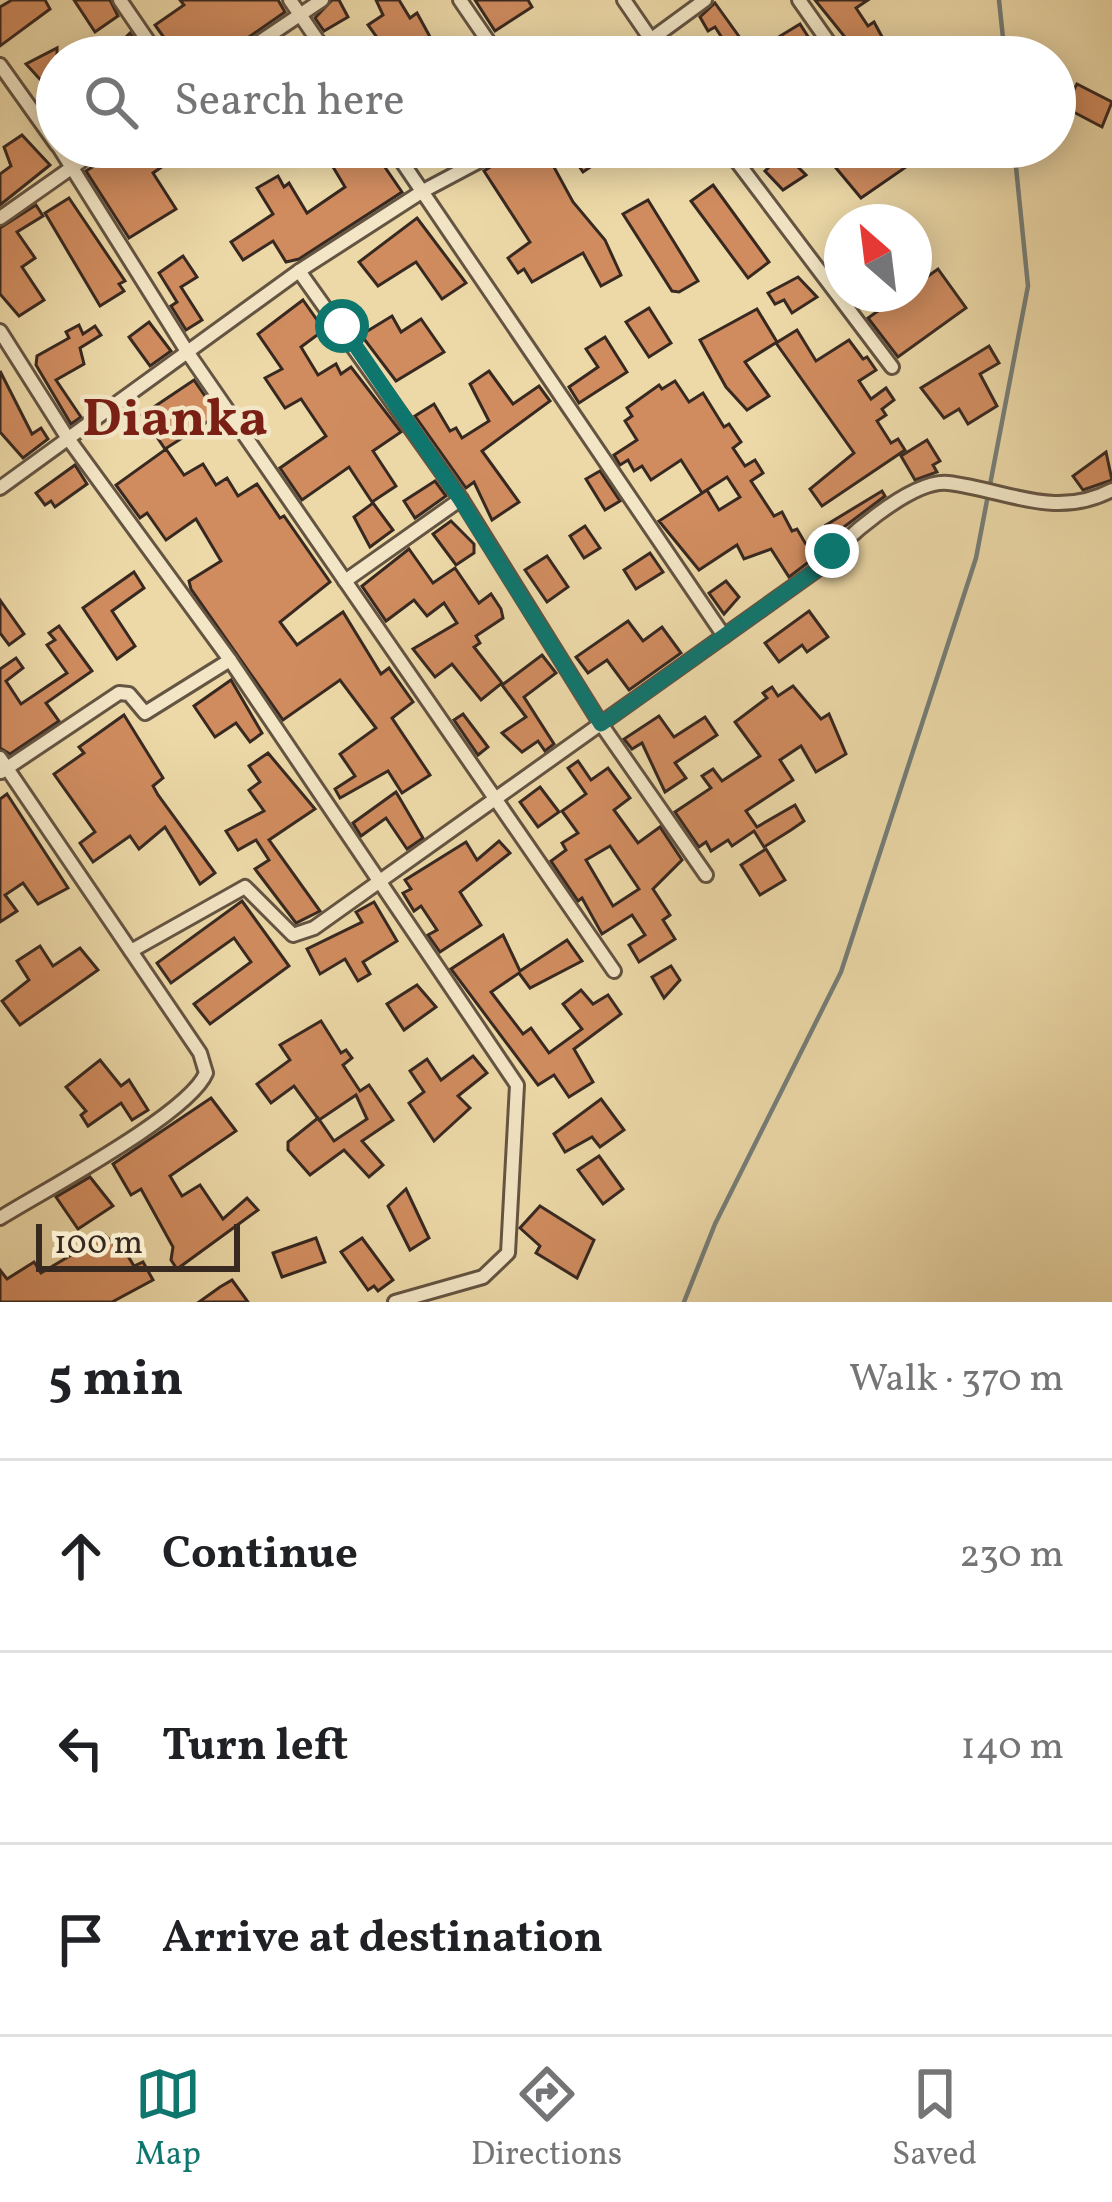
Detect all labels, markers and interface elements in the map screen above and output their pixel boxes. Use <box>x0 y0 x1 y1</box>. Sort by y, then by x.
search box <box>36 36 1076 168</box>
icon: search <box>78 69 144 135</box>
text: Search here <box>174 71 405 134</box>
north arrow <box>824 204 932 312</box>
route start <box>315 299 369 353</box>
district label: Dianka <box>82 384 268 459</box>
route end <box>805 524 859 578</box>
scale bar <box>36 1218 240 1271</box>
text: 100 m <box>54 1222 143 1268</box>
text: 5 min <box>48 1345 184 1416</box>
text: Walk · 370 m <box>849 1353 1064 1407</box>
icon: ahead <box>48 1523 114 1589</box>
text: Continue <box>162 1524 358 1587</box>
text: 230 m <box>959 1529 1064 1583</box>
icon: left <box>48 1715 114 1781</box>
text: Turn left <box>162 1716 348 1779</box>
text: 140 m <box>961 1721 1064 1775</box>
icon: arrive <box>48 1907 114 1973</box>
text: Arrive at destination <box>162 1908 603 1971</box>
tab: Map <box>135 2061 201 2179</box>
tab: Directions <box>471 2061 622 2179</box>
tab: Saved <box>892 2061 977 2179</box>

